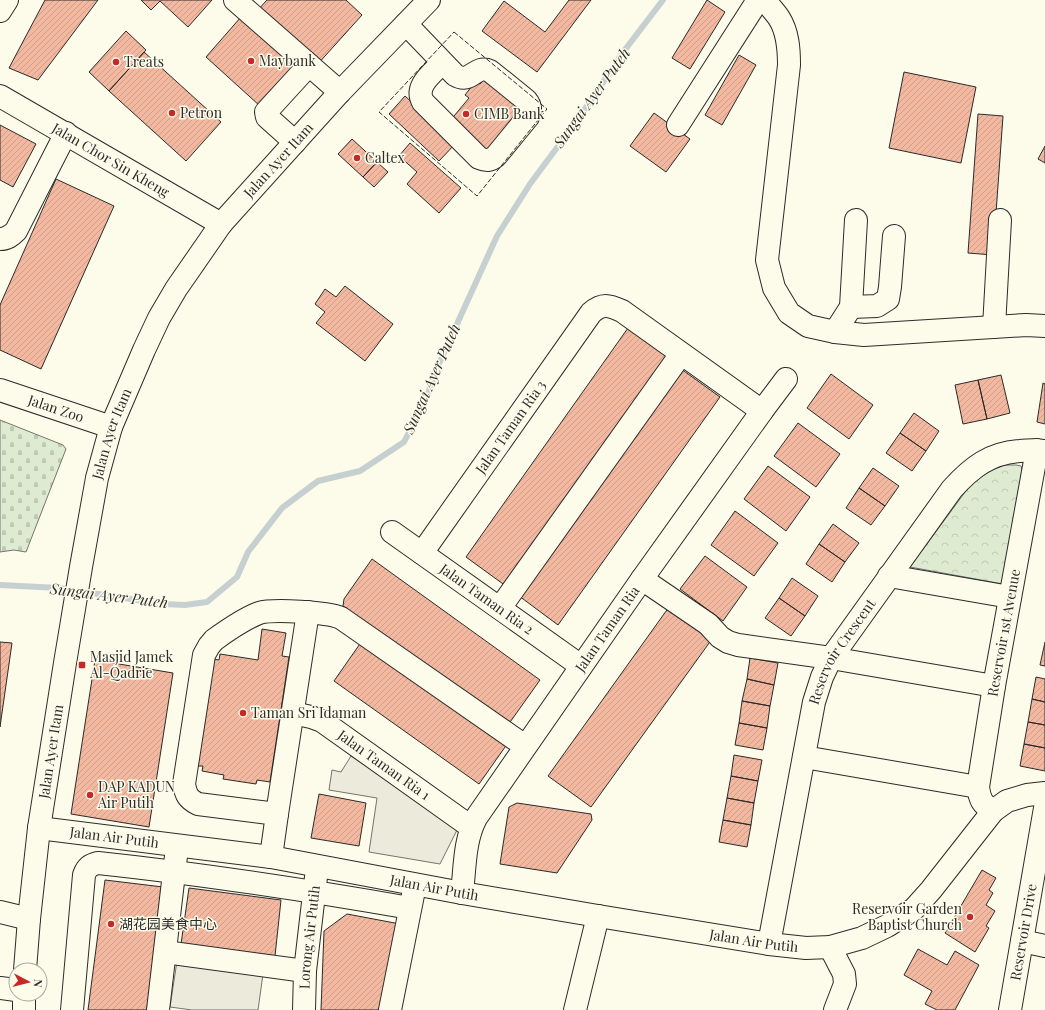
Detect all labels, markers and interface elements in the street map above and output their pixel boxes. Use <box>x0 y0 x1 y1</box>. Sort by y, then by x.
water label: Sungai Ayer Puteh <box>548 44 634 152</box>
place label: Maybank <box>259 51 316 70</box>
place label: Treats <box>124 52 164 71</box>
marker: Maybank <box>246 56 256 66</box>
marker: Treats <box>111 57 121 67</box>
place label: Petron <box>180 103 223 122</box>
place label: CIMB Bank <box>474 104 545 123</box>
marker: Petron <box>167 108 177 118</box>
marker: CIMB Bank <box>461 109 471 119</box>
street label: Jalan Chor Sin Kheng <box>48 118 174 202</box>
street label: Jalan Ayer Itam <box>239 118 317 202</box>
place label: Caltex <box>365 148 405 167</box>
marker: Caltex <box>352 153 362 163</box>
water label: Sungai Ayer Puteh <box>397 320 464 438</box>
street label: Jalan Taman Ria 3 <box>470 376 550 478</box>
street label: Jalan Ayer Itam <box>87 385 136 482</box>
street label: Jalan Zoo <box>25 390 87 426</box>
street label: Jalan Taman Ria 2 <box>435 558 538 639</box>
street label: Reservoir 1st Avenue <box>982 567 1024 698</box>
water label: Sungai Ayer Puteh <box>48 578 169 612</box>
street label: Jalan Taman Ria <box>570 582 643 676</box>
street label: Reservoir Crescent <box>804 594 880 707</box>
place label: Masjid Jamek Al-Qadrie <box>89 647 174 682</box>
marker: Masjid Jamek Al-Qadrie <box>77 660 87 670</box>
street label: Jalan Ayer Itam <box>34 703 67 801</box>
place label: Taman Sri Idaman <box>251 703 367 722</box>
marker: Taman Sri Idaman <box>238 708 248 718</box>
street label: Jalan Taman Ria 1 <box>333 725 434 804</box>
place label: DAP KADUN Air Putih <box>97 777 175 812</box>
marker: DAP KADUN Air Putih <box>85 790 95 800</box>
street label: Jalan Air Putih <box>68 822 161 852</box>
street label: Jalan Air Putih <box>388 869 481 905</box>
street label: Reservoir Drive <box>1005 882 1041 982</box>
street label: Lorong Air Putih <box>295 884 324 989</box>
place label: Reservoir Garden Baptist Church <box>852 899 963 934</box>
marker: Reservoir Garden Baptist Church <box>965 912 975 922</box>
place label: 湖花园美食中心 <box>119 914 217 933</box>
marker: 湖花园美食中心 <box>106 919 116 929</box>
street label: Jalan Air Putih <box>707 924 800 956</box>
north arrow <box>8 962 48 1002</box>
text: N <box>30 978 46 988</box>

